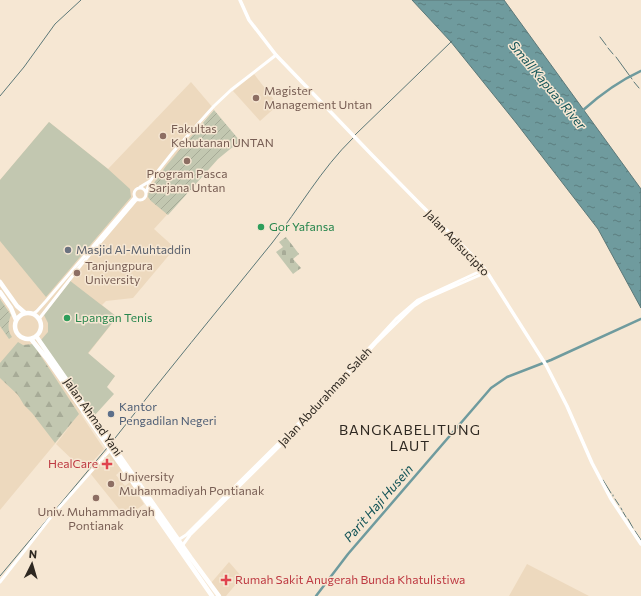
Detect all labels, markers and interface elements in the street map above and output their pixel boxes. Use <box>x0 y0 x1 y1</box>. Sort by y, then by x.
water label: Small Kapuas River <box>506 37 590 133</box>
place label: Magister Management Untan <box>264 83 372 111</box>
marker: Magister Management Untan <box>251 93 261 103</box>
place label: Fakultas Kehutanan UNTAN <box>171 121 274 149</box>
marker: Fakultas Kehutanan UNTAN <box>158 131 168 141</box>
marker: Program Pasca Sarjana Untan <box>182 156 192 166</box>
place label: Program Pasca Sarjana Untan <box>147 166 228 194</box>
street label: Jalan Adisucipto <box>422 206 493 279</box>
place label: Gor Yafansa <box>269 219 334 233</box>
marker: Gor Yafansa <box>256 222 266 232</box>
place label: Masjid Al-Muhtaddin <box>76 242 191 256</box>
marker: Masjid Al-Muhtaddin <box>63 245 73 255</box>
place label: Tanjungpura University <box>85 258 153 286</box>
marker: Tanjungpura University <box>72 268 82 278</box>
place label: Lpangan Tenis <box>75 310 153 324</box>
marker: Lpangan Tenis <box>62 313 72 323</box>
street label: Jalan Abdurahman Saleh <box>275 344 375 450</box>
street label: Jalan Ahmad Yani <box>61 375 126 459</box>
place label: Kantor Pengadilan Negeri <box>119 399 217 427</box>
marker: Kantor Pengadilan Negeri <box>106 409 116 419</box>
district label: BANGKABELITUNG LAUT <box>339 421 481 454</box>
place label: HealCare <box>48 456 98 470</box>
marker: HealCare <box>101 458 113 470</box>
water label: Parit Haji Husein <box>340 461 416 545</box>
place label: University Muhammadiyah Pontianak <box>119 469 265 497</box>
marker: University Muhammadiyah Pontianak <box>106 479 116 489</box>
marker: Univ. Muhammadiyah Pontianak <box>91 493 101 503</box>
place label: Univ. Muhammadiyah Pontianak <box>37 504 155 532</box>
north arrow <box>12 544 52 584</box>
text: N <box>28 547 38 560</box>
place label: Rumah Sakit Anugerah Bunda Khatulistiwa <box>235 572 465 586</box>
marker: Rumah Sakit Anugerah Bunda Khatulistiwa <box>220 574 232 586</box>

